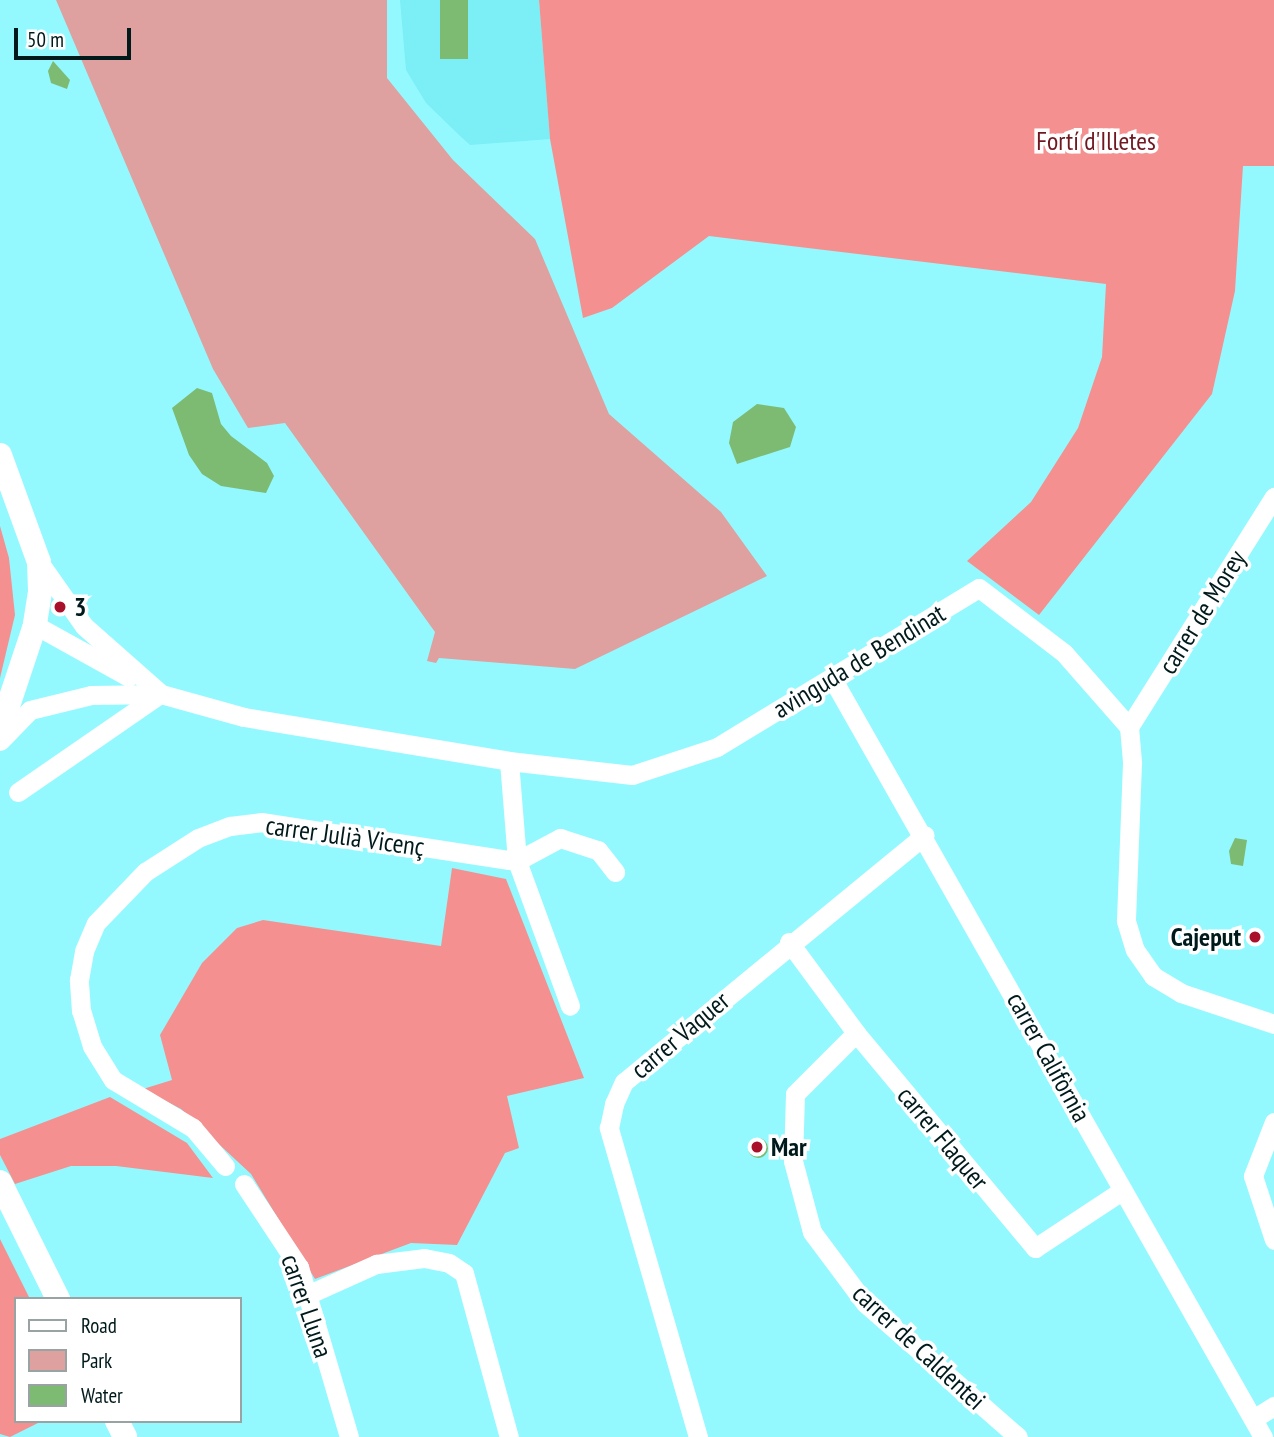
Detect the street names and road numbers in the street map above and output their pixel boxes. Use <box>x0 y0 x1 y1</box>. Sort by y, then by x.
street label: carrer de Morey <box>1152 544 1252 680</box>
street label: avinguda de Bendinat <box>767 597 951 725</box>
street label: carrer Julià Vicenç <box>263 809 427 863</box>
street label: carrer Vaquer <box>624 985 736 1085</box>
street label: carrer Califòrnia <box>1001 987 1097 1127</box>
street label: carrer Flaquer <box>891 1080 995 1196</box>
street label: carrer Lluna <box>275 1250 339 1362</box>
street label: carrer de Caldentei <box>846 1278 992 1416</box>

